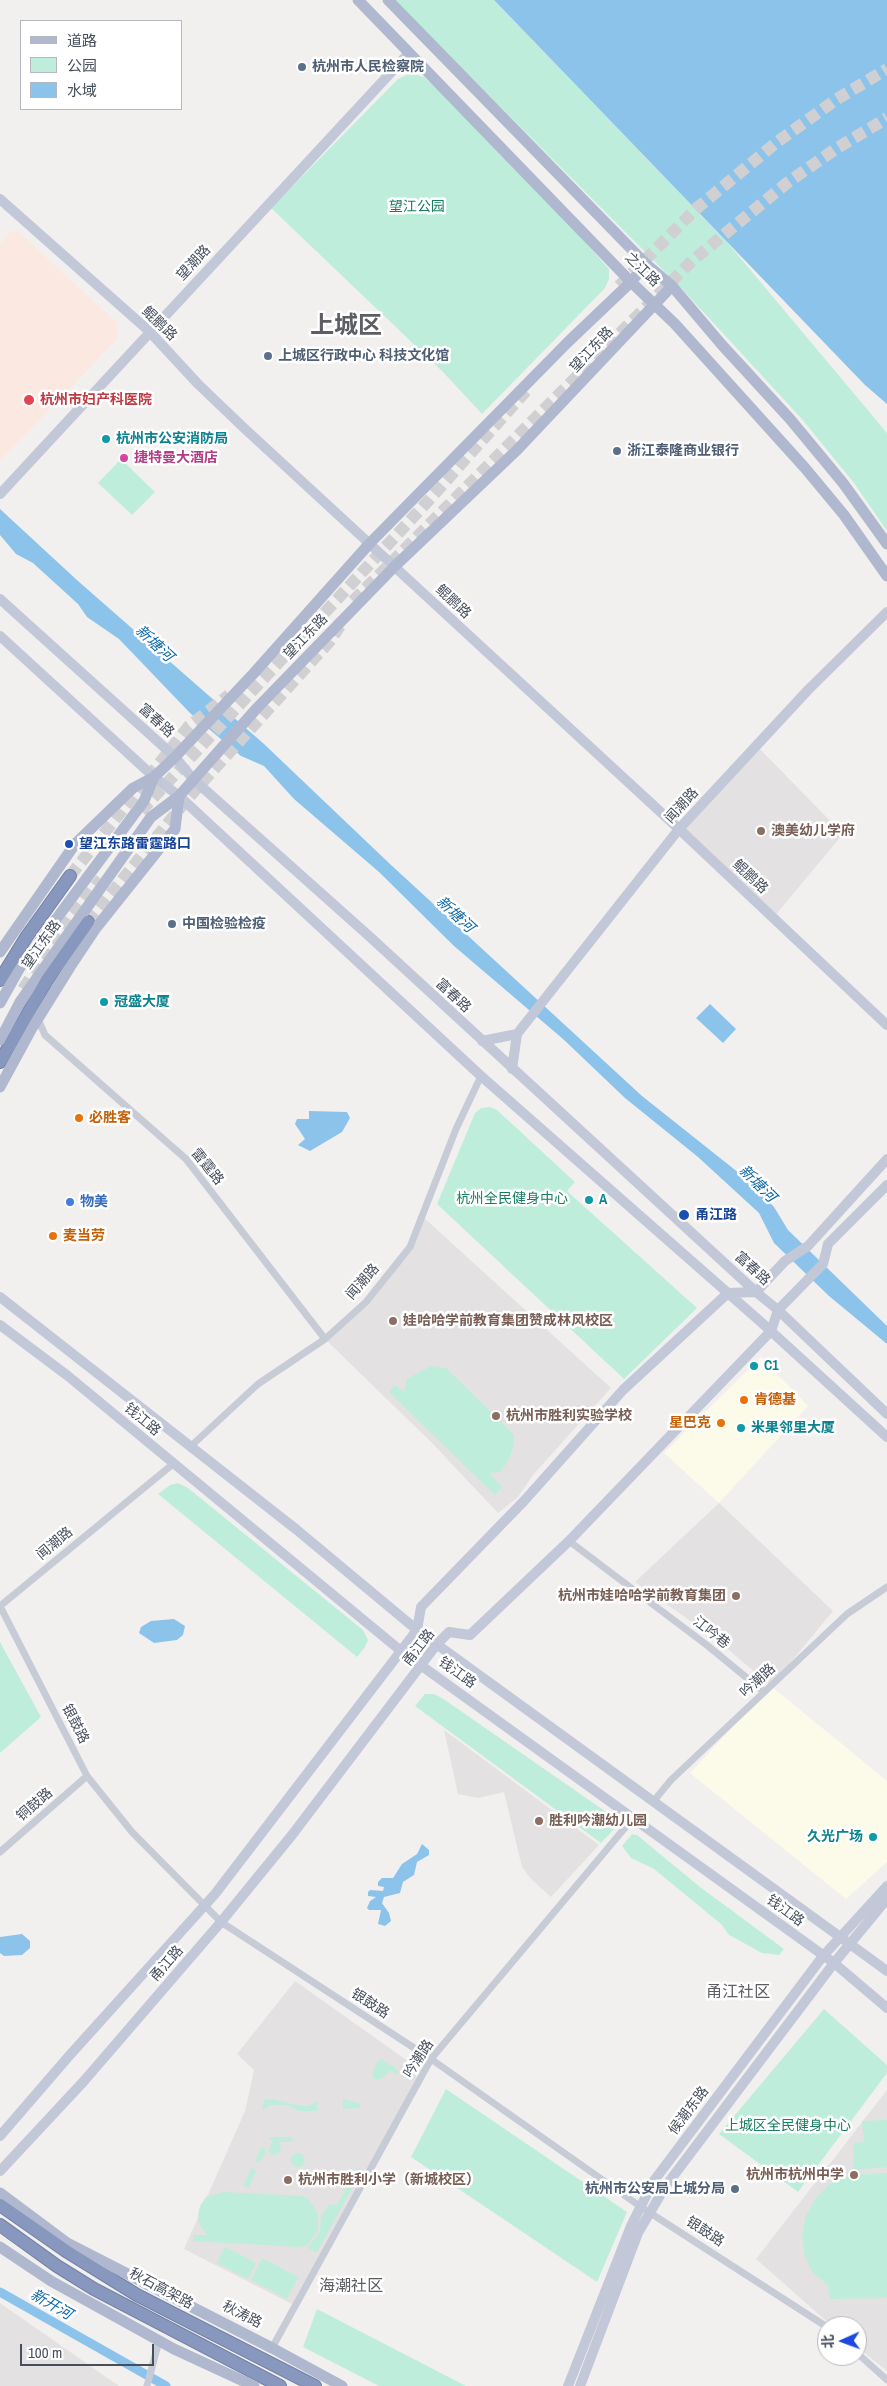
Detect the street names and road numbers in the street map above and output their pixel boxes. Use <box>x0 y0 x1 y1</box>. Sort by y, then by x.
street label: 望潮路 <box>174 242 214 284</box>
street label: 之江路 <box>621 249 663 291</box>
street label: 鲲鹏路 <box>138 303 180 345</box>
street label: 望江东路 <box>567 324 617 376</box>
street label: 鲲鹏路 <box>432 582 474 622</box>
street label: 望江东路 <box>281 611 331 663</box>
street label: 富春路 <box>135 701 177 741</box>
street label: 闻潮路 <box>662 785 702 827</box>
street label: 鲲鹏路 <box>729 857 771 897</box>
street label: 望江东路 <box>19 917 65 973</box>
street label: 富春路 <box>432 976 474 1016</box>
street label: 雷霆路 <box>187 1145 227 1189</box>
street label: 富春路 <box>731 1249 773 1289</box>
street label: 闻潮路 <box>343 1261 383 1303</box>
street label: 钱江路 <box>121 1400 163 1440</box>
street label: 闻潮路 <box>34 1524 76 1564</box>
street label: 江吟巷 <box>689 1613 733 1653</box>
street label: 甬江路 <box>399 1626 439 1670</box>
street label: 钱江路 <box>435 1654 479 1692</box>
street label: 吟潮路 <box>737 1661 779 1701</box>
street label: 银鼓路 <box>58 1701 92 1747</box>
street label: 铜鼓路 <box>14 1785 56 1825</box>
street label: 钱江路 <box>763 1892 807 1930</box>
street label: 甬江路 <box>147 1943 187 1985</box>
street label: 银鼓路 <box>348 1986 392 2022</box>
street label: 吟潮路 <box>401 2037 437 2081</box>
street label: 候潮东路 <box>665 2084 713 2138</box>
street label: 银鼓路 <box>683 2214 727 2250</box>
street label: 秋石高架路 <box>126 2265 196 2313</box>
street label: 秋涛路 <box>219 2298 265 2332</box>

